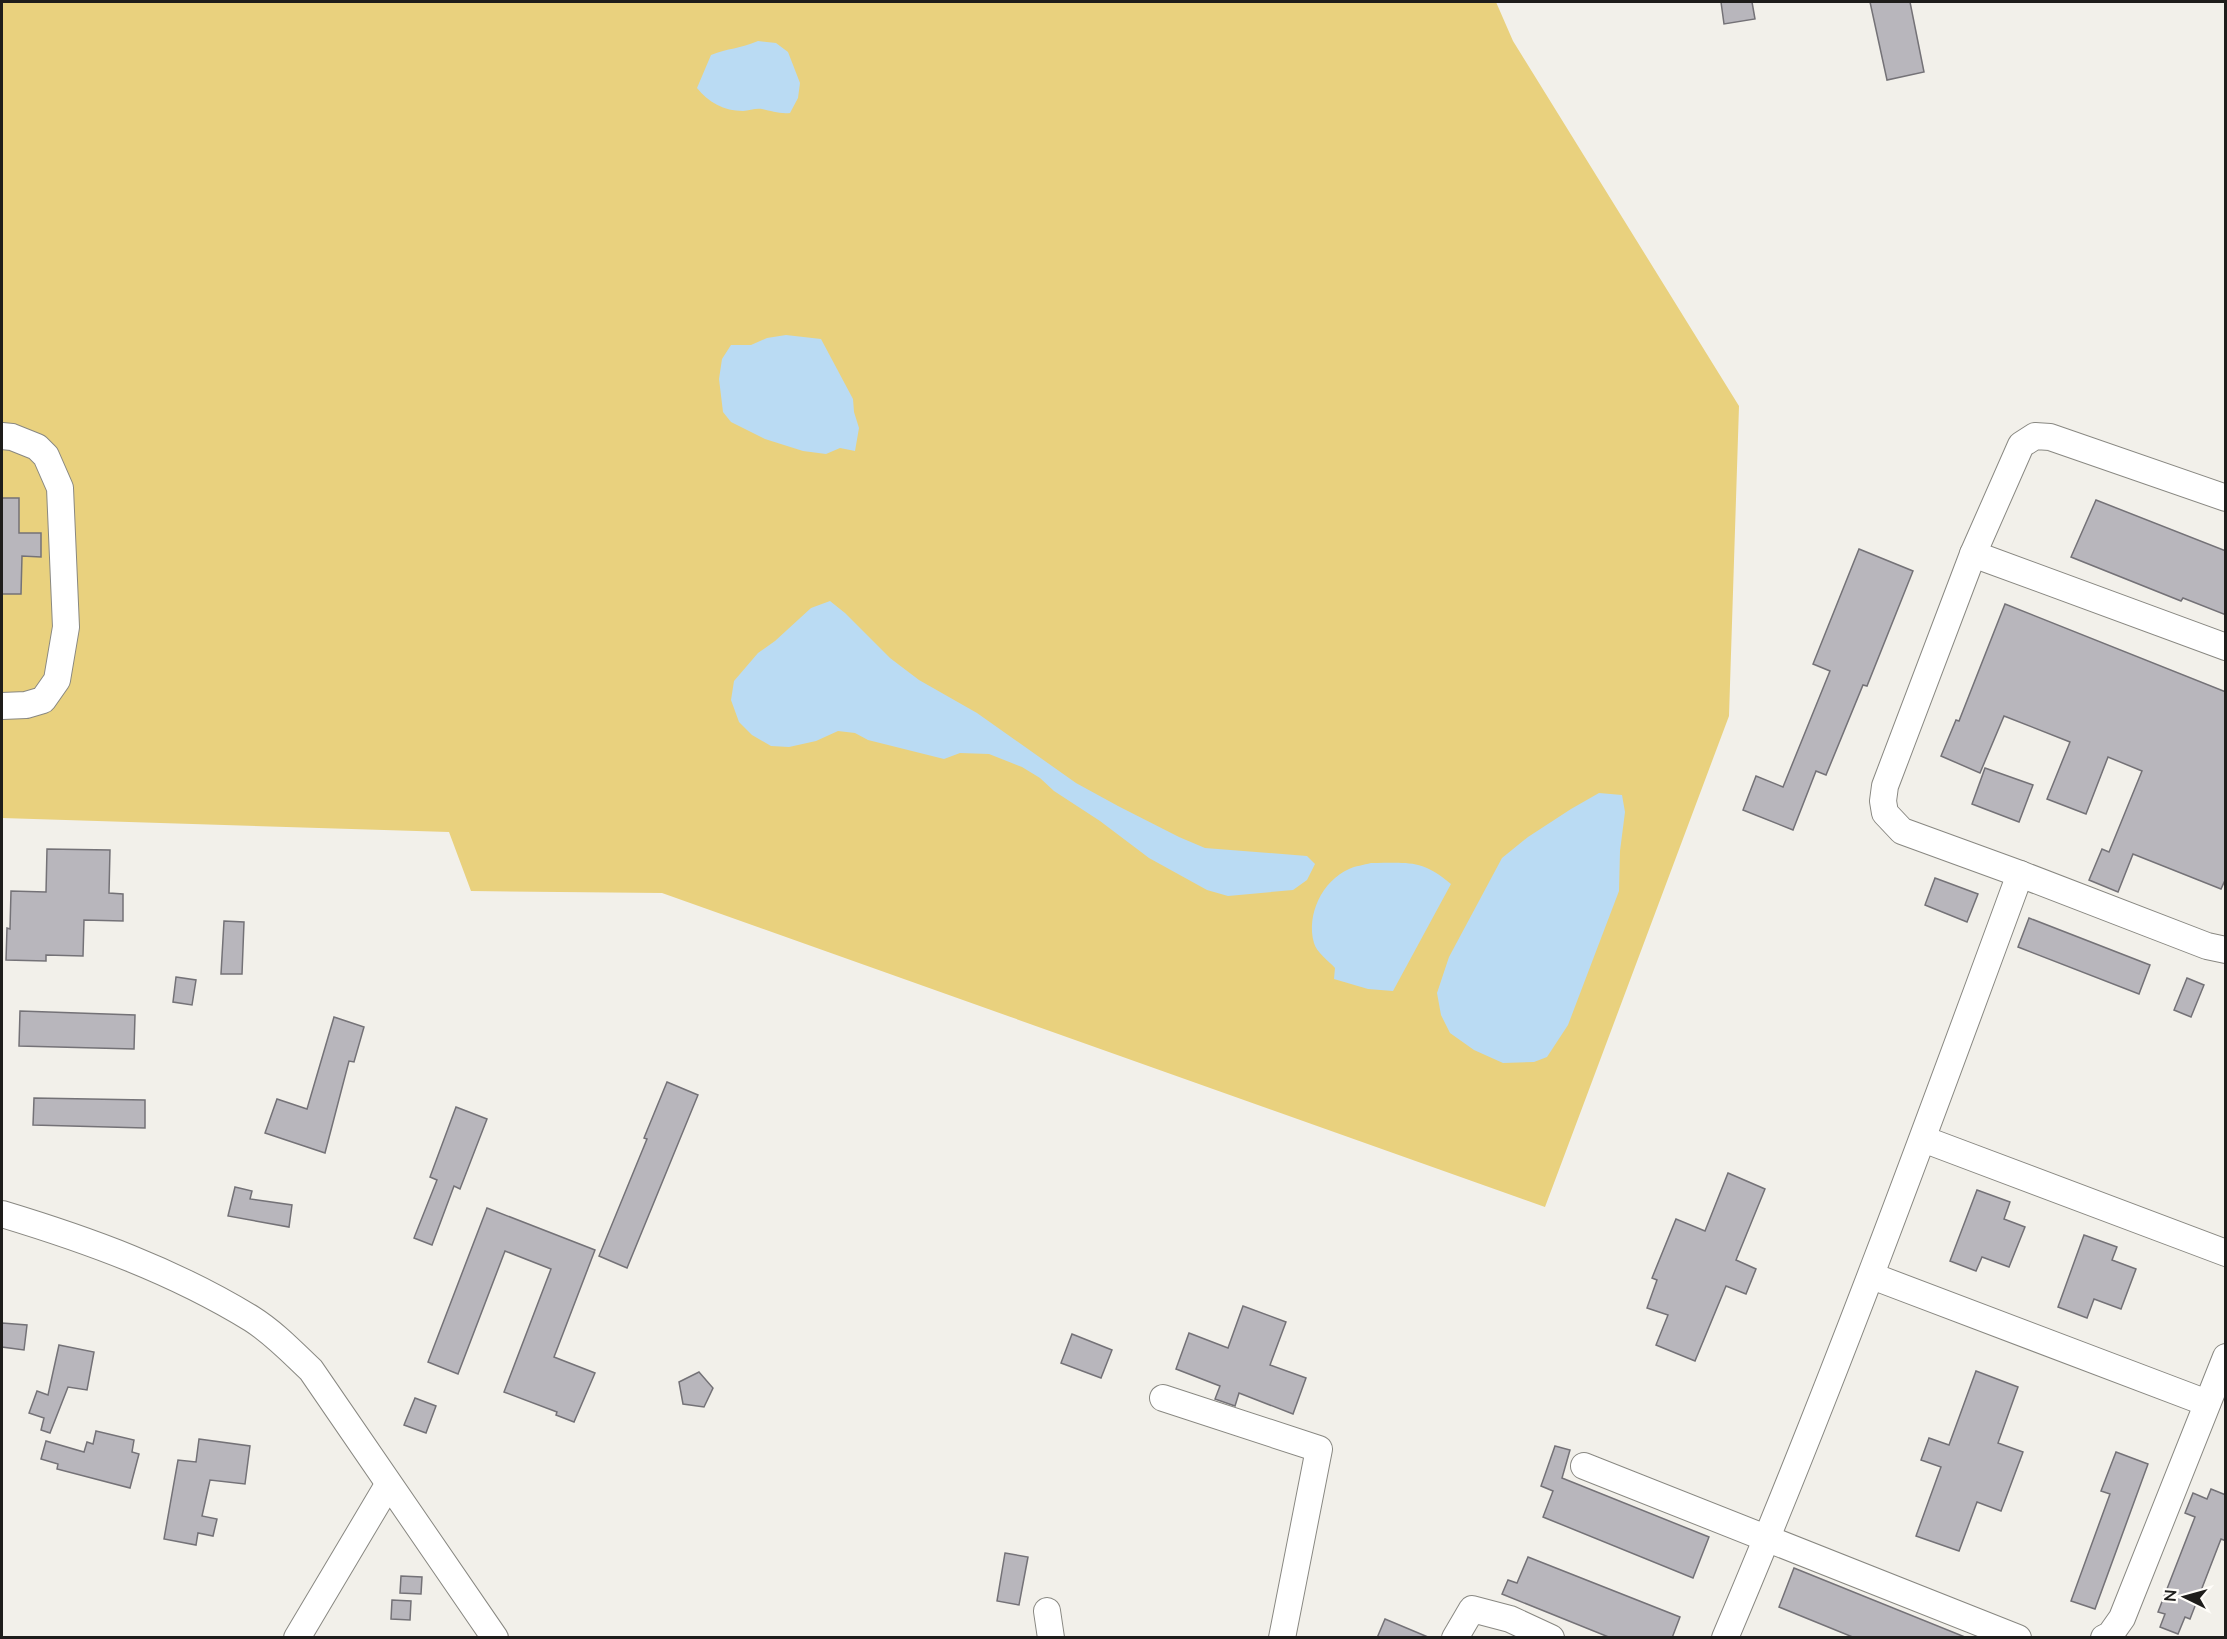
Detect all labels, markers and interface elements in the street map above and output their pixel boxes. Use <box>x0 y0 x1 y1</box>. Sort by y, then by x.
north arrow <box>2155 1567 2215 1627</box>
text: N <box>2160 1589 2180 1603</box>

